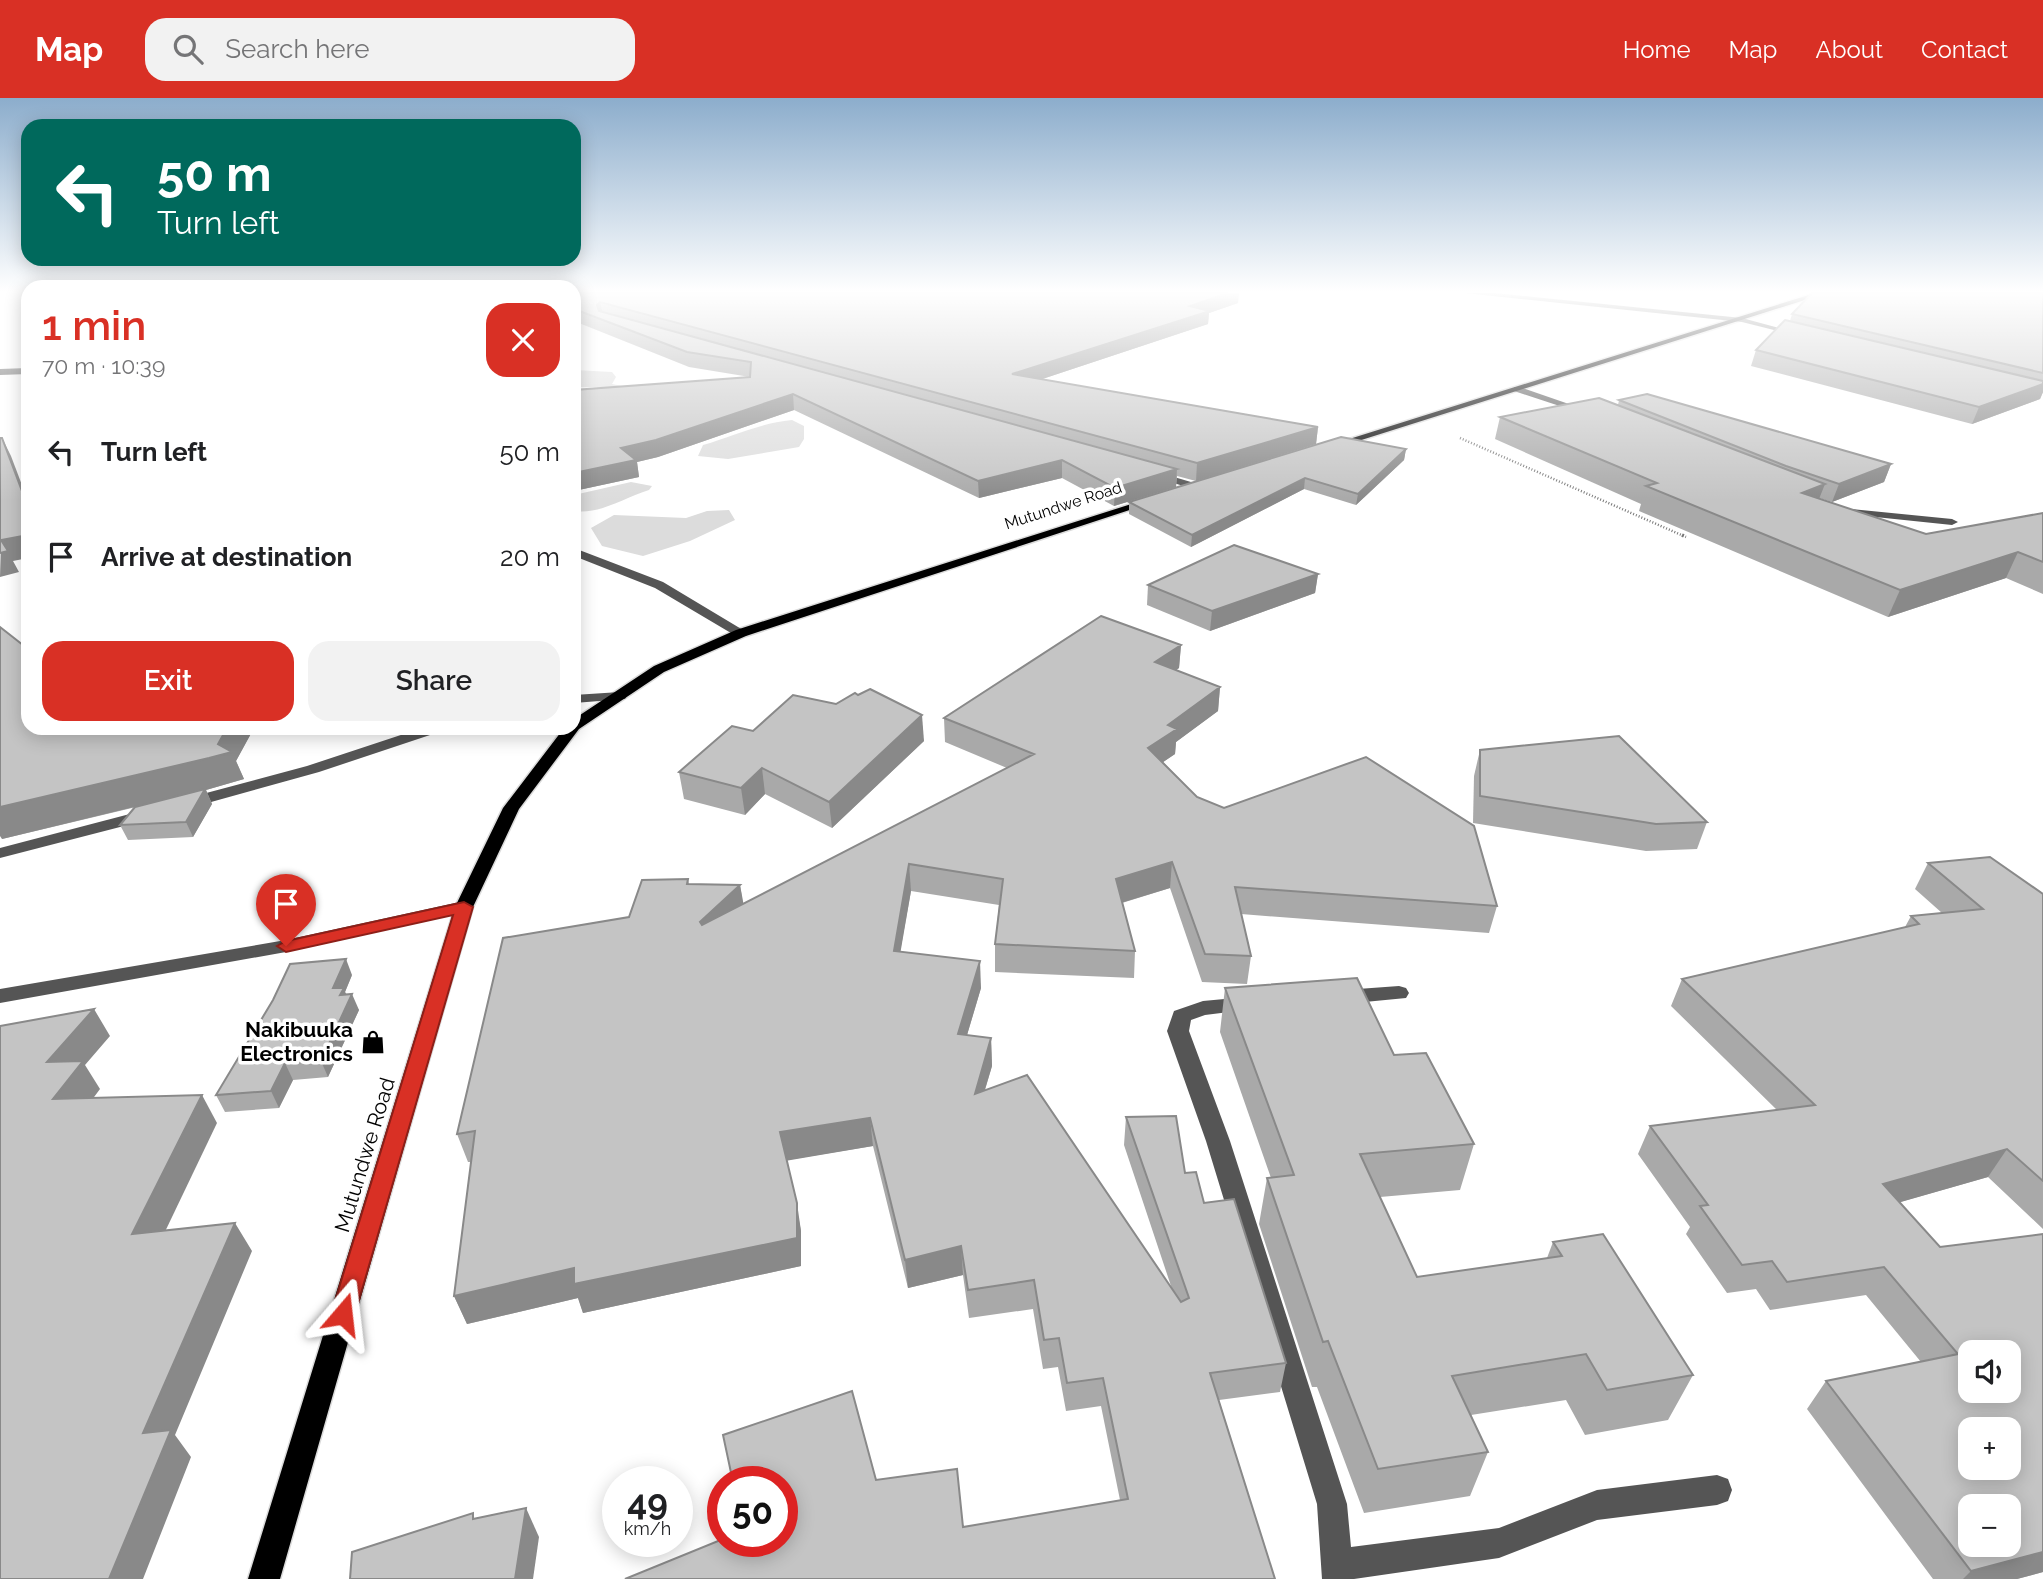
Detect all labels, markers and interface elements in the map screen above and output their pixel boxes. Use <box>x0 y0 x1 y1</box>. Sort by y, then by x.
search box <box>145 18 635 81</box>
text: Map <box>35 30 103 69</box>
icon: search <box>169 30 207 68</box>
text: Search here <box>225 34 370 64</box>
text: Home <box>1623 35 1691 64</box>
text: Map <box>1729 35 1777 64</box>
text: About <box>1815 35 1883 64</box>
text: Contact <box>1921 35 2008 64</box>
text: 50 m <box>157 145 272 202</box>
icon: left <box>42 147 133 238</box>
text: Turn left <box>157 204 279 241</box>
text: 1 min <box>42 301 146 350</box>
button: close <box>486 303 560 377</box>
text: 70 m · 10:39 <box>42 352 165 379</box>
icon: left <box>42 433 80 471</box>
text: Turn left <box>101 437 207 467</box>
text: 50 m <box>499 437 560 467</box>
street label: Mutundwe Road <box>1002 478 1124 533</box>
icon: arrive <box>42 538 80 576</box>
text: Arrive at destination <box>101 542 352 572</box>
text: 20 m <box>500 542 560 572</box>
button: Exit <box>42 641 294 721</box>
button: Share <box>308 641 560 721</box>
pin <box>256 874 316 946</box>
icon: arrive <box>267 885 305 923</box>
place label: Nakibuuka Electronics <box>240 1017 353 1066</box>
shop icon: Nakibuuka Electronics <box>359 1028 387 1056</box>
street label: Mutundwe Road <box>329 1074 400 1235</box>
position arrow <box>306 1277 380 1351</box>
map controls <box>1958 1340 2021 1557</box>
button: sound <box>1958 1340 2021 1403</box>
button: + <box>1958 1417 2021 1480</box>
speed limit sign: 50 <box>707 1466 798 1557</box>
text: 49 <box>627 1482 668 1523</box>
button: − <box>1958 1494 2021 1557</box>
text: km/h <box>624 1518 671 1539</box>

